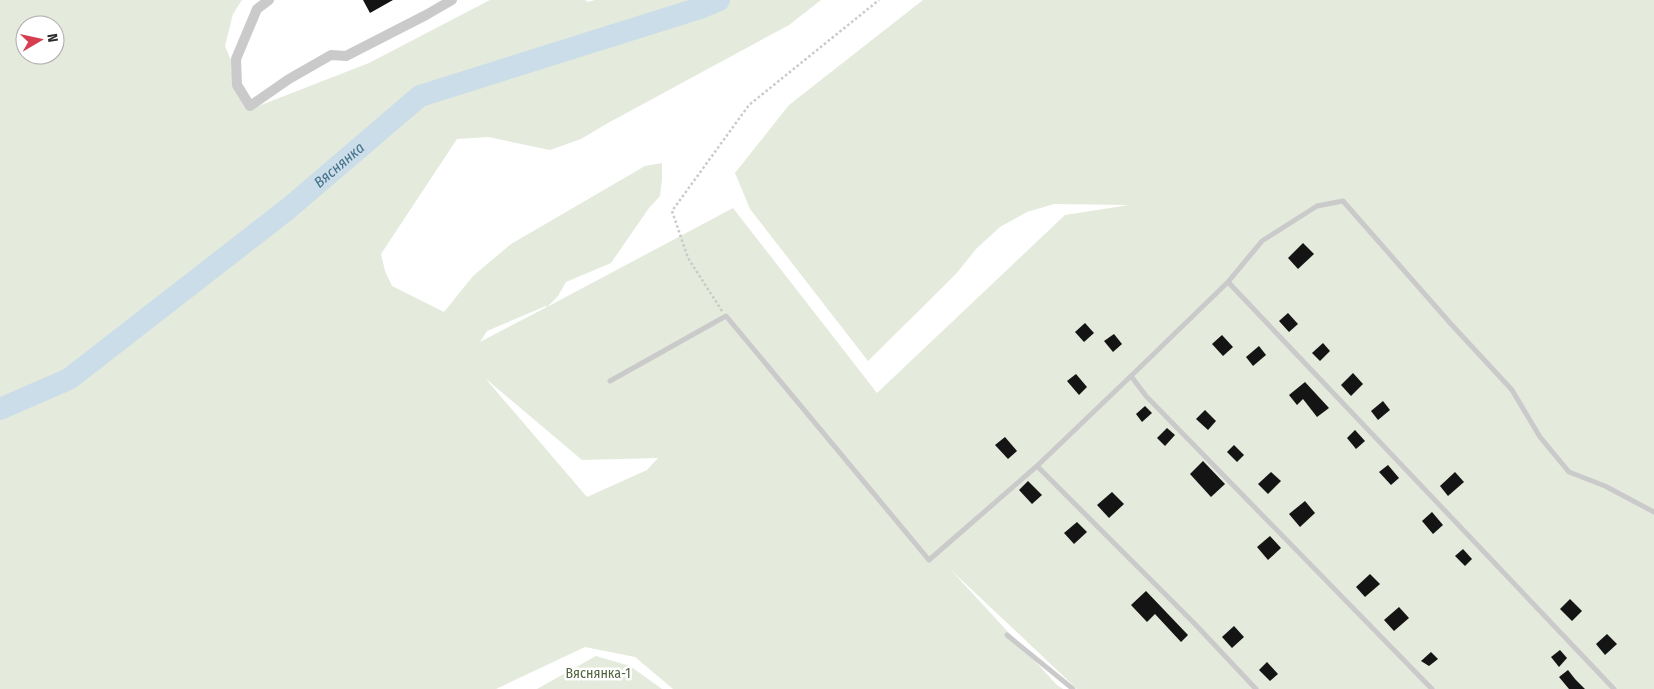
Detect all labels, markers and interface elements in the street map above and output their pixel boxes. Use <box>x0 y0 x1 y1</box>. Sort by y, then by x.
north arrow <box>15 15 65 65</box>
text: N <box>43 33 61 44</box>
water label: Вяснянка <box>310 138 368 191</box>
park label: Вяснянка-1 <box>565 665 631 682</box>

